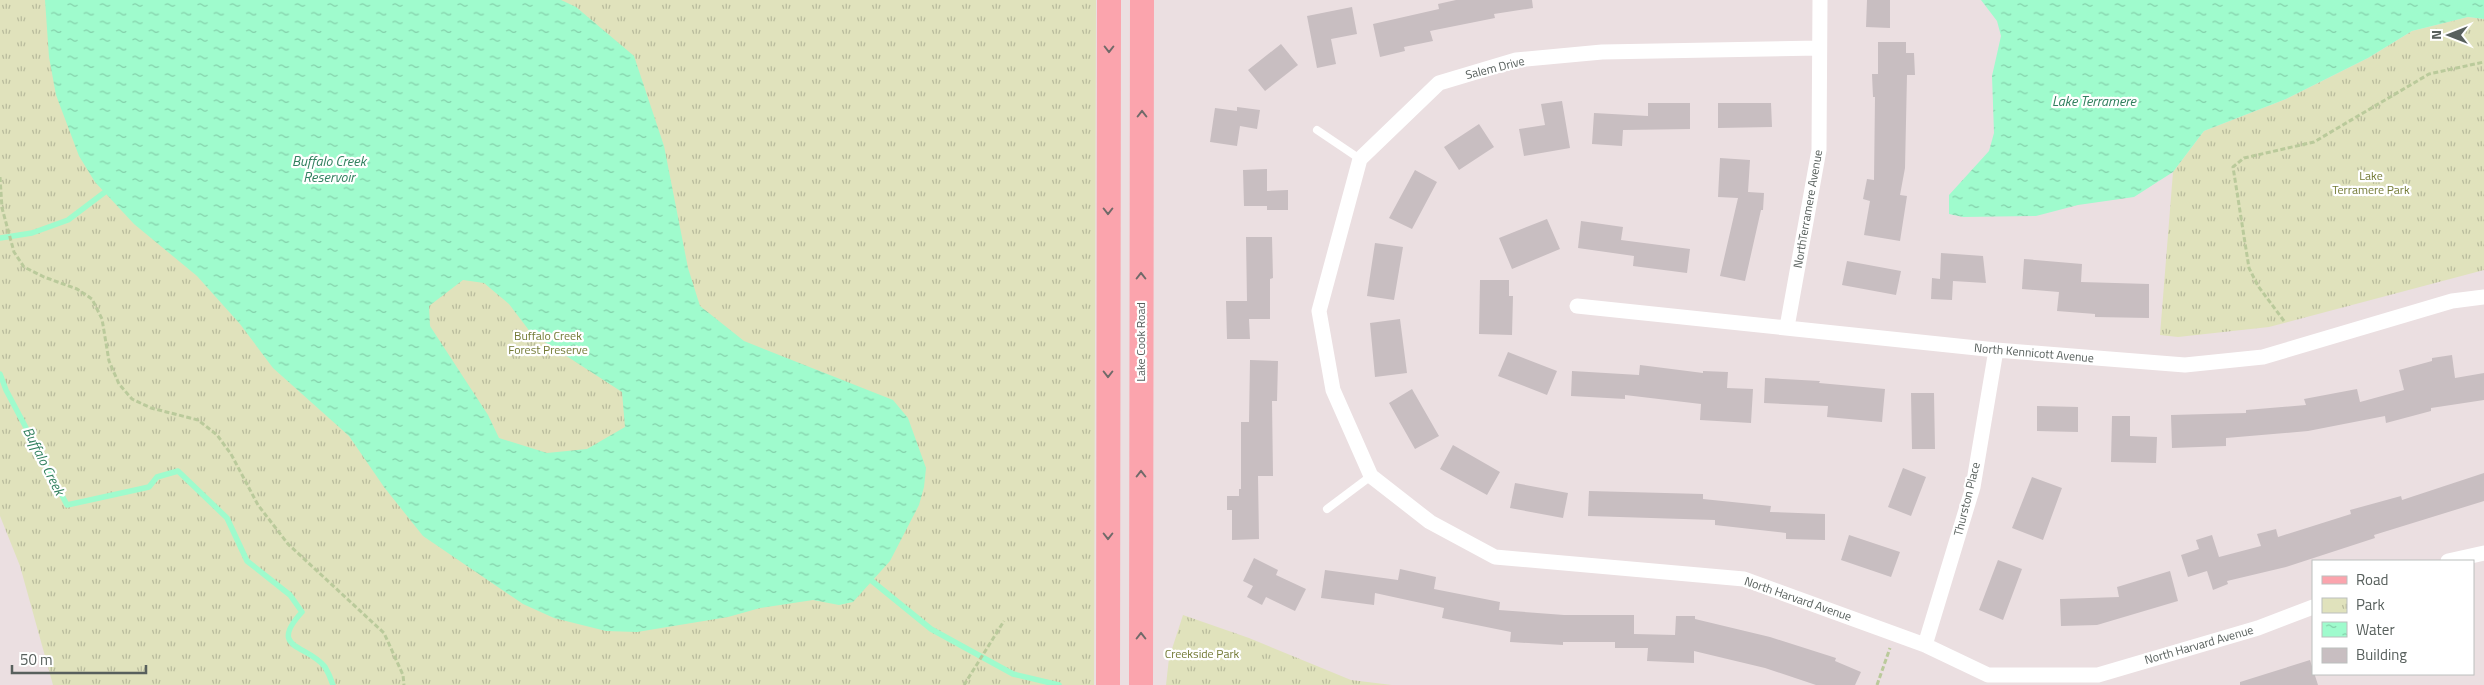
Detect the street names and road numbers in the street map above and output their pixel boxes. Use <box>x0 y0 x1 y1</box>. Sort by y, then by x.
street label: Salem Drive <box>1463 51 1526 84</box>
street label: NorthTerramere Avenue <box>1788 148 1827 270</box>
street label: Lake Cook Road <box>1131 302 1150 382</box>
street label: North Kennicott Avenue <box>1973 338 2095 367</box>
street label: Thurston Place <box>1948 460 1985 538</box>
street label: North Harvard Avenue <box>1742 571 1854 626</box>
street label: North Harvard Avenue <box>2142 620 2255 669</box>

